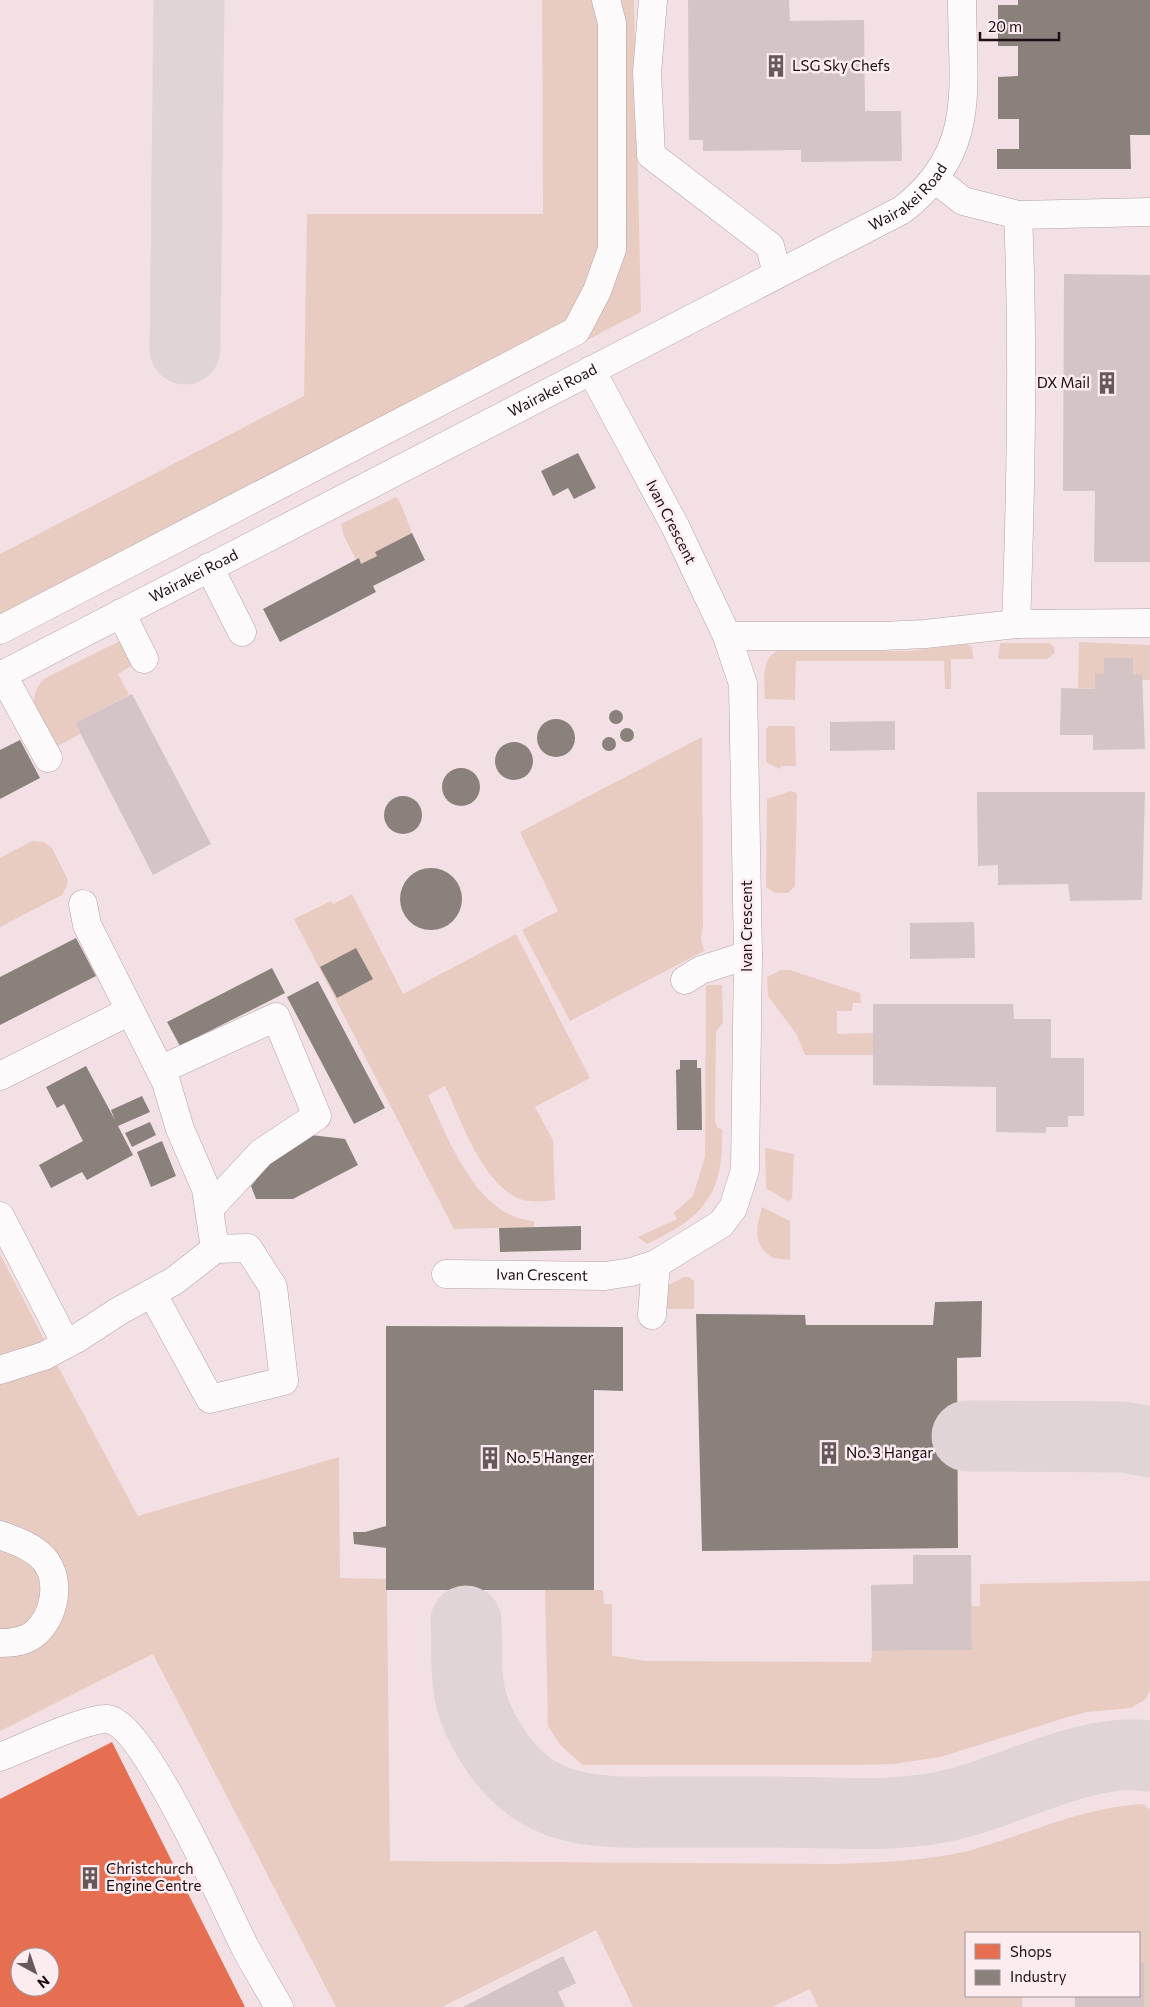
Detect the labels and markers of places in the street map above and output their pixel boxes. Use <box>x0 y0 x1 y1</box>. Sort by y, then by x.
building icon: LSG Sky Chefs <box>763 53 789 79</box>
place label: LSG Sky Chefs <box>792 56 890 74</box>
building icon: DX Mail <box>1094 370 1120 396</box>
place label: DX Mail <box>1037 373 1090 391</box>
building icon: No. 3 Hangar <box>816 1440 842 1466</box>
place label: No. 3 Hangar <box>846 1443 933 1461</box>
building icon: No. 5 Hanger <box>477 1445 503 1471</box>
place label: No. 5 Hanger <box>506 1448 593 1466</box>
place label: Christchurch Engine Centre <box>106 1859 202 1894</box>
building icon: Christchurch Engine Centre <box>77 1865 103 1891</box>

